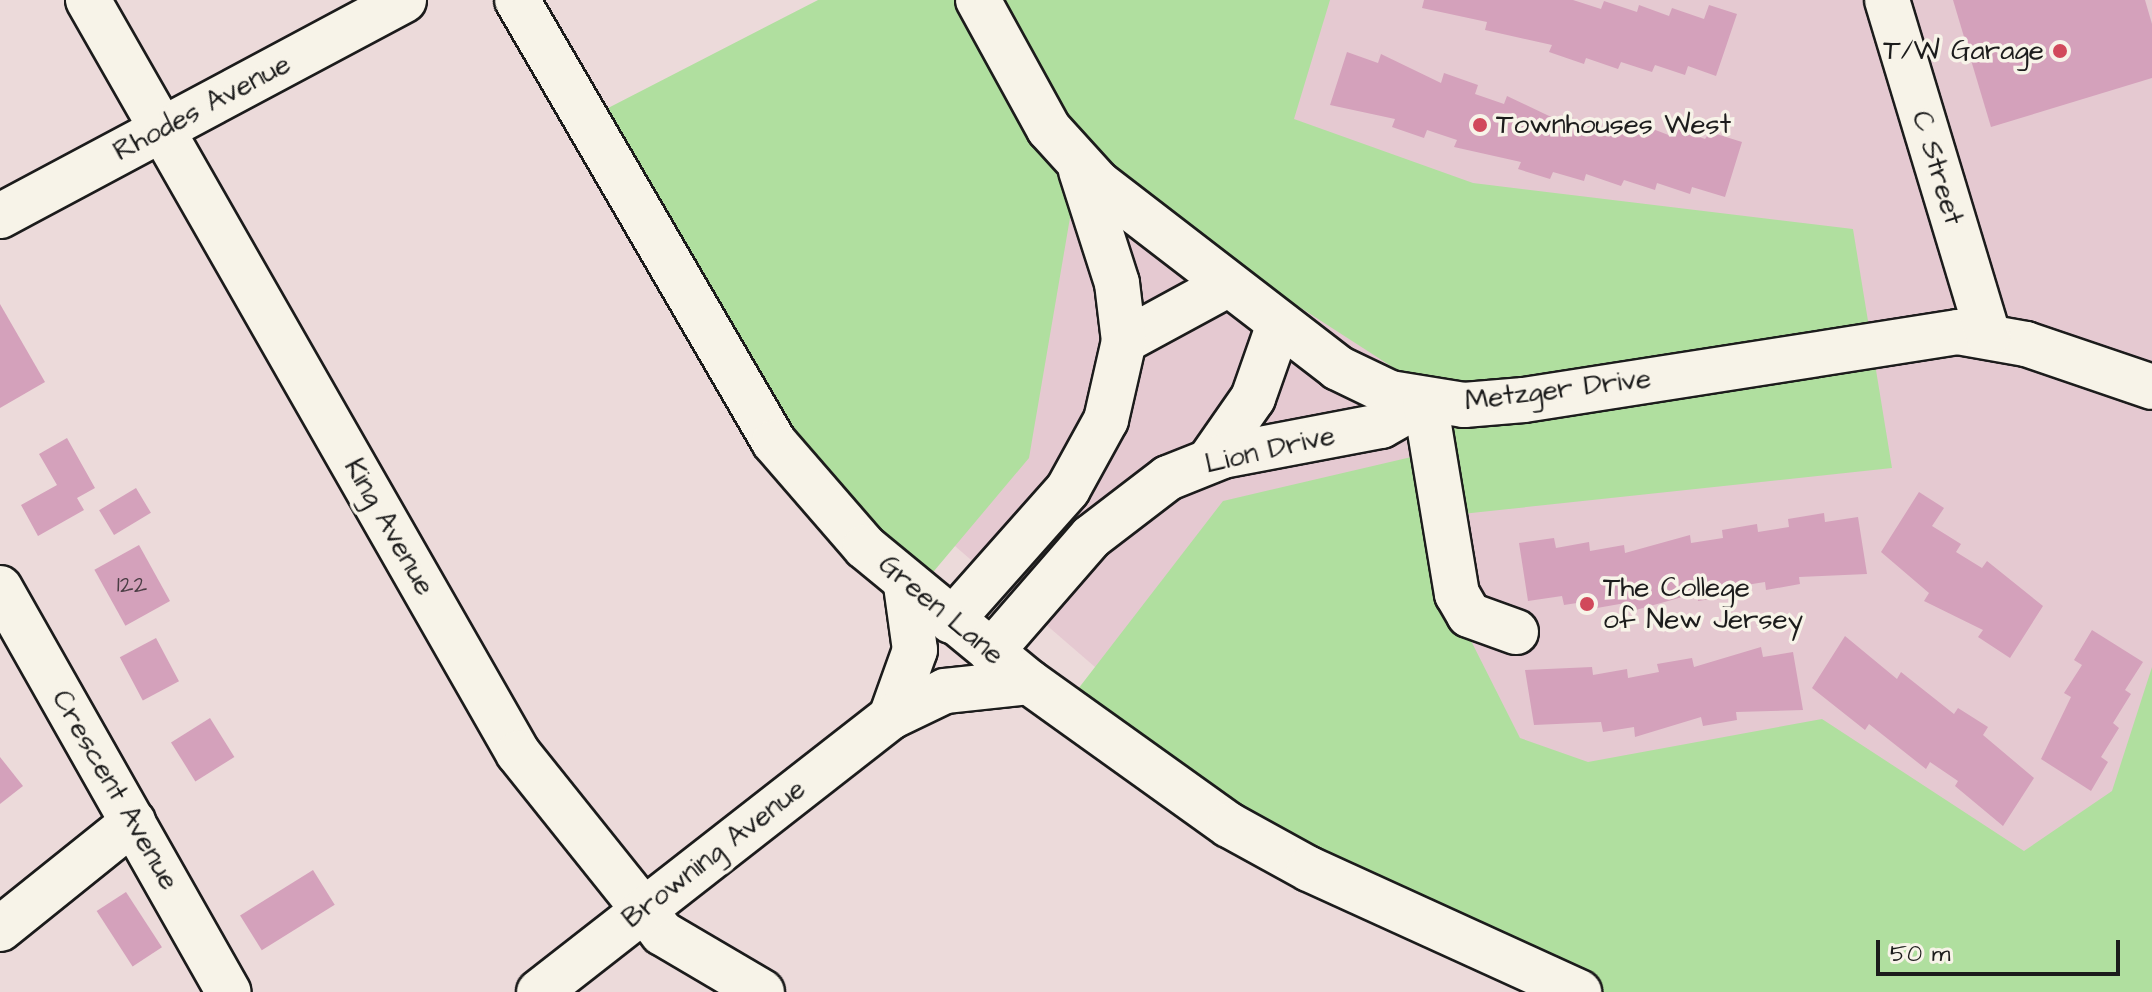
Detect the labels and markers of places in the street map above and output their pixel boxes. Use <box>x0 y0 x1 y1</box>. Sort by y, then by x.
place label: T/W Garage <box>1883 34 2044 68</box>
marker: T/W Garage <box>2051 42 2069 60</box>
place label: Townhouses West <box>1496 108 1731 142</box>
marker: Townhouses West <box>1471 116 1489 134</box>
place label: The College of New Jersey <box>1603 571 1803 637</box>
marker: The College of New Jersey <box>1578 595 1596 613</box>

